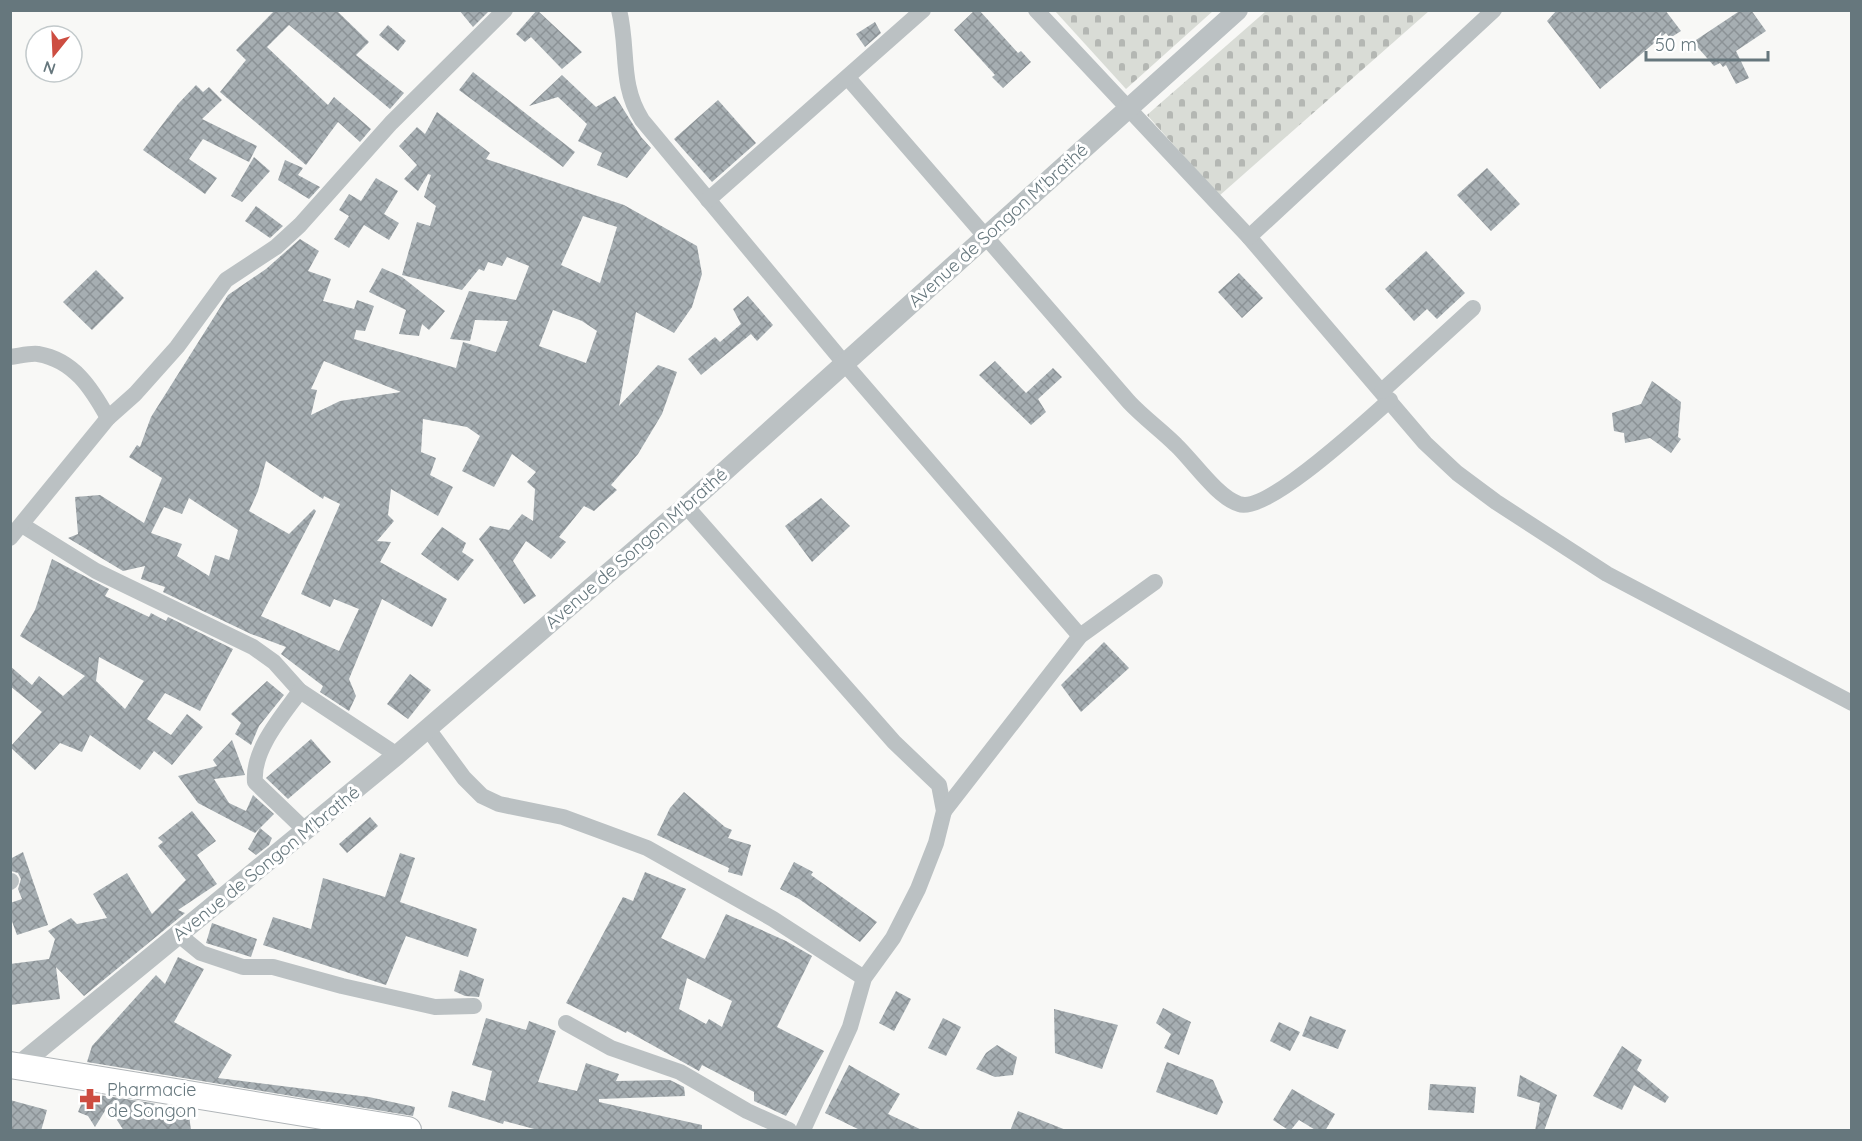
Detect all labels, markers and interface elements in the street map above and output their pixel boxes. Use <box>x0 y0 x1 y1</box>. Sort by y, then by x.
north arrow <box>24 24 84 84</box>
scale bar <box>1646 24 1768 62</box>
text: 50 m <box>1655 33 1697 56</box>
text: N <box>41 57 58 80</box>
street label: Avenue de Songon M'brathé <box>903 138 1093 312</box>
street label: Avenue de Songon M'brathé <box>540 462 732 634</box>
street label: Avenue de Songon M'brathé <box>168 780 364 946</box>
place label: Pharmacie de Songon <box>107 1078 197 1122</box>
pharmacy icon: Pharmacie de Songon <box>78 1087 102 1111</box>

